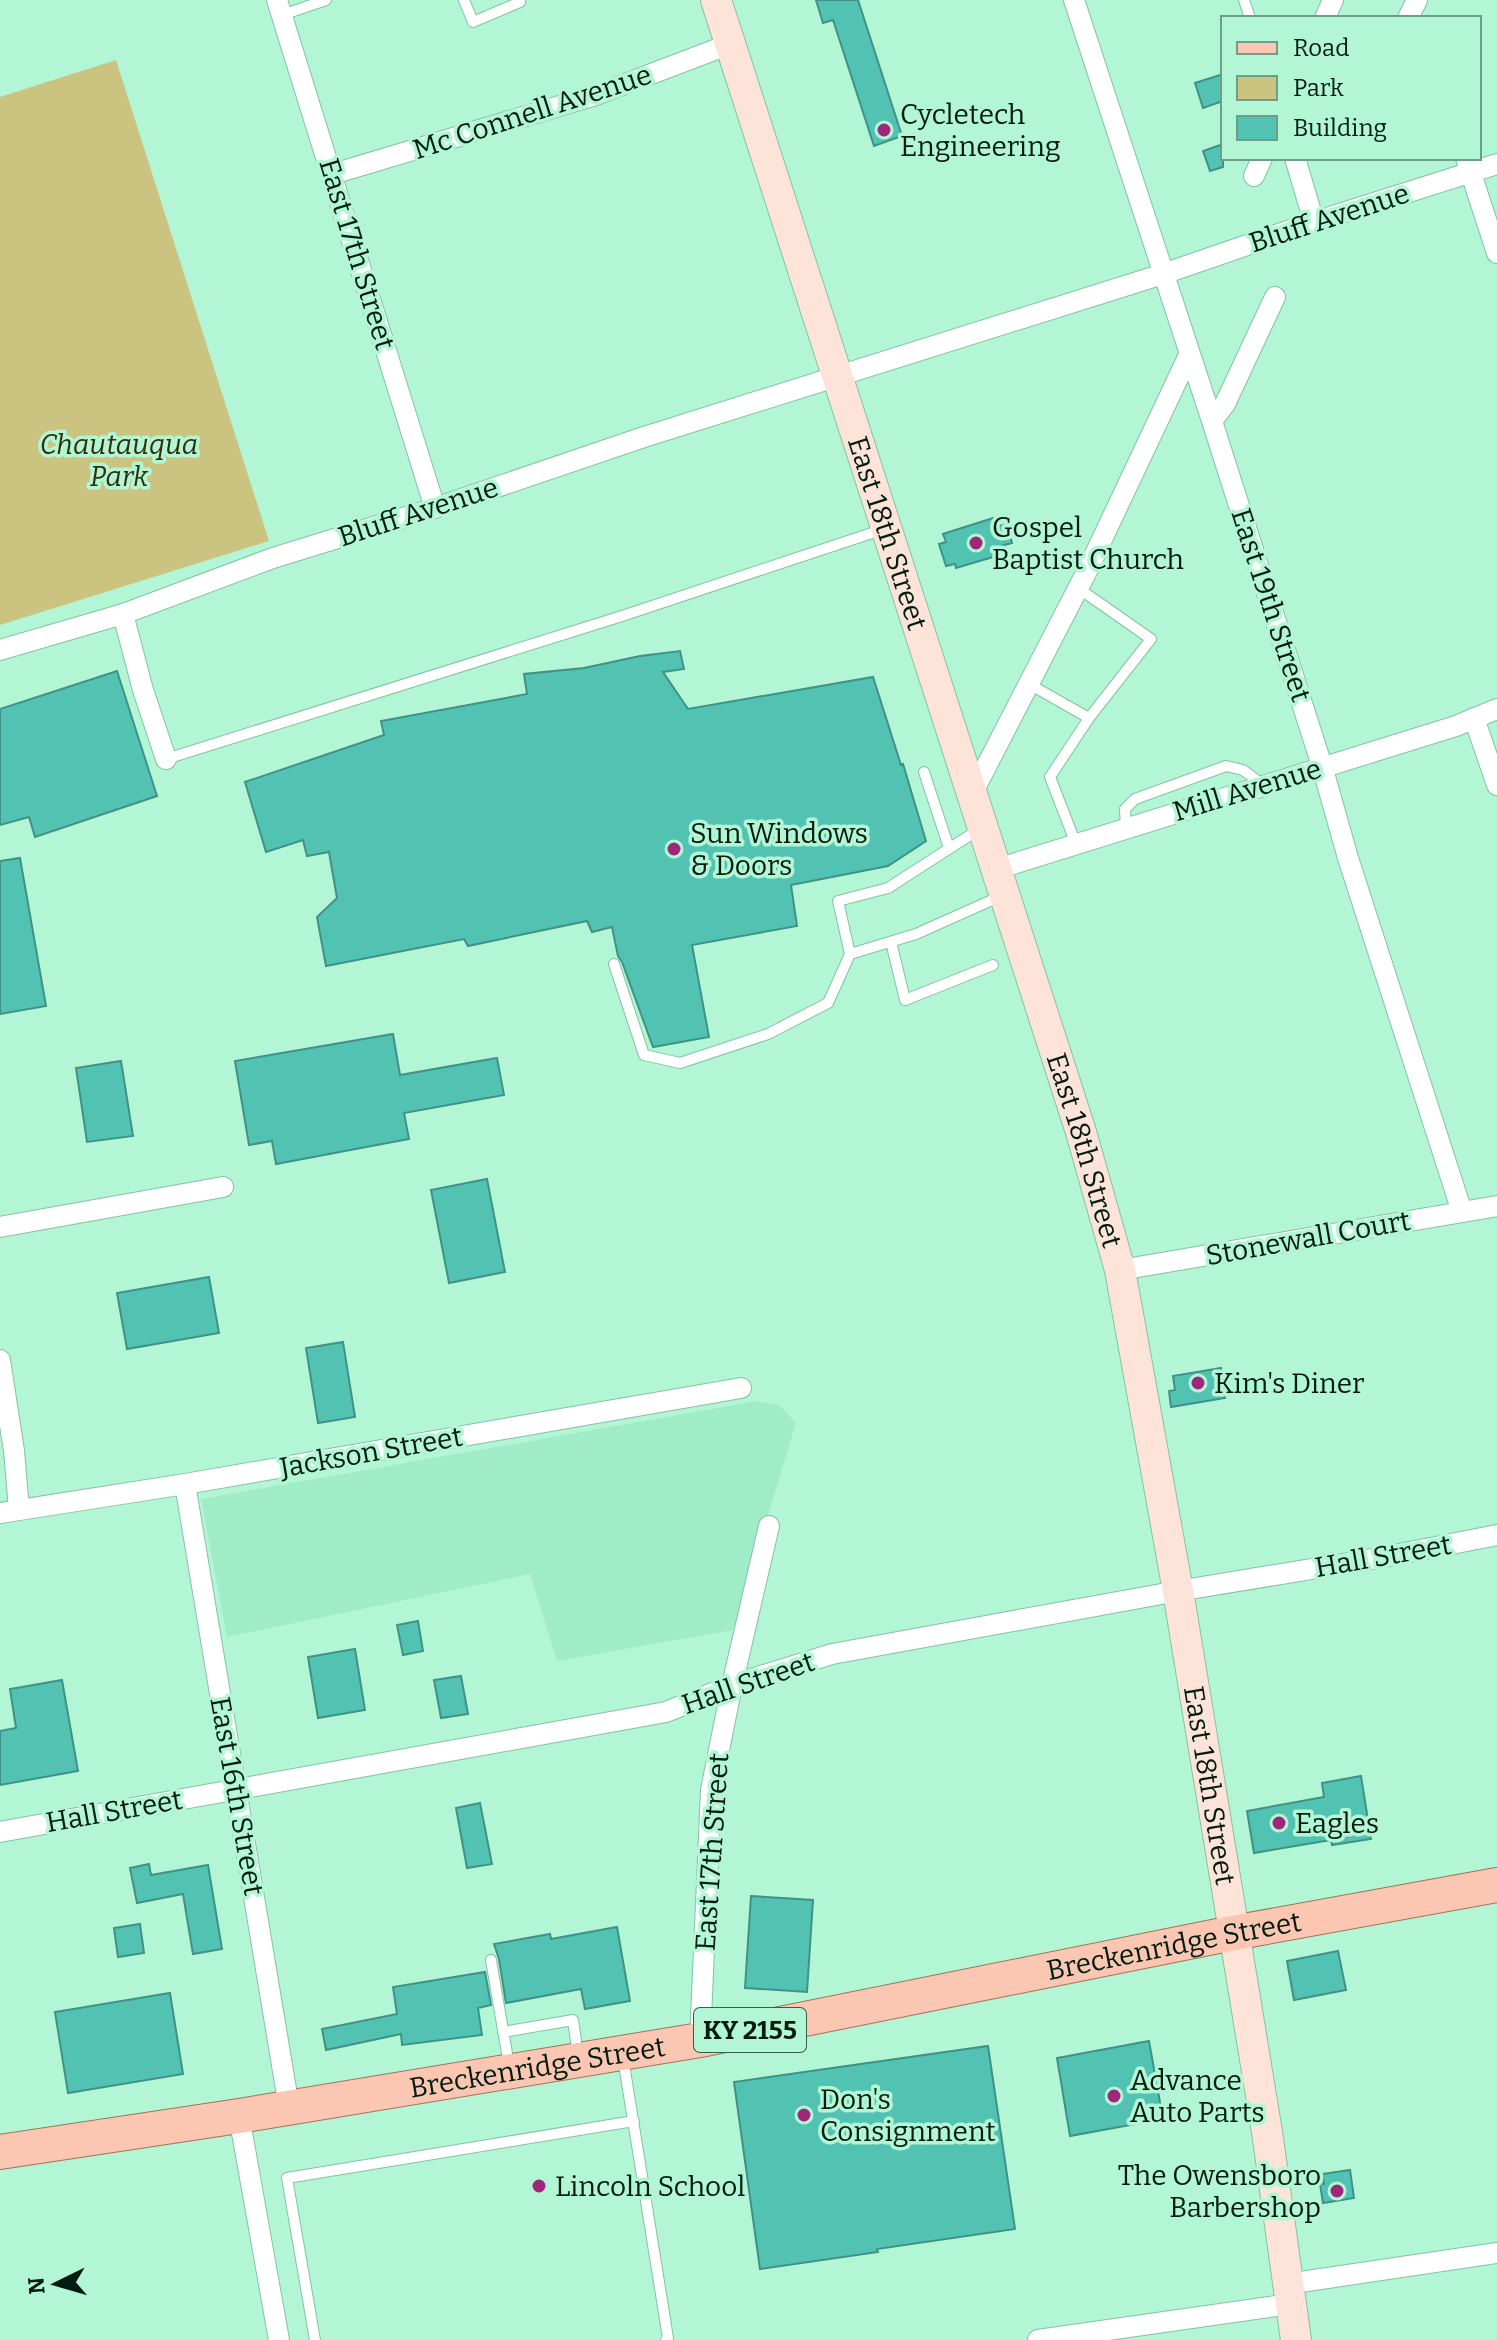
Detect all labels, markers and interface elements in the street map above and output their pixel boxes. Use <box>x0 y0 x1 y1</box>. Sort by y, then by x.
legend <box>1221 16 1481 160</box>
text: Road <box>1293 34 1349 62</box>
street label: Mc Connell Avenue <box>409 58 655 166</box>
text: Park <box>1293 74 1344 102</box>
place label: Cycletech Engineering <box>900 98 1061 163</box>
text: Building <box>1293 114 1387 142</box>
marker: Cycletech Engineering <box>875 121 893 139</box>
street label: East 17th Street <box>312 154 402 354</box>
street label: Bluff Avenue <box>1245 177 1413 259</box>
park label: Chautauqua Park <box>40 428 198 493</box>
street label: East 18th Street <box>841 432 934 634</box>
street label: Bluff Avenue <box>334 471 502 553</box>
street label: East 19th Street <box>1224 504 1318 706</box>
place label: Gospel Baptist Church <box>992 511 1184 576</box>
marker: Gospel Baptist Church <box>967 534 985 552</box>
street label: Mill Avenue <box>1169 752 1325 828</box>
place label: Sun Windows & Doors <box>690 817 868 882</box>
marker: Sun Windows & Doors <box>665 840 683 858</box>
street label: East 18th Street <box>1040 1049 1129 1251</box>
street label: Stonewall Court <box>1203 1204 1413 1272</box>
place label: Kim's Diner <box>1214 1367 1365 1400</box>
marker: Kim's Diner <box>1189 1374 1207 1392</box>
street label: Jackson Street <box>276 1420 465 1484</box>
street label: Hall Street <box>1312 1528 1454 1584</box>
street label: Hall Street <box>677 1645 819 1721</box>
street label: East 18th Street <box>1177 1683 1243 1887</box>
street label: East 16th Street <box>203 1694 271 1898</box>
street label: East 17th Street <box>689 1752 735 1952</box>
street label: Hall Street <box>43 1783 185 1839</box>
place label: Eagles <box>1295 1807 1379 1840</box>
marker: Eagles <box>1270 1814 1288 1832</box>
street label: Breckenridge Street <box>1044 1904 1304 1987</box>
road number: KY 2155 <box>694 2008 806 2052</box>
street label: Breckenridge Street <box>407 2030 668 2104</box>
place label: Advance Auto Parts <box>1130 2064 1265 2129</box>
place label: Don's Consignment <box>820 2083 996 2148</box>
marker: Advance Auto Parts <box>1105 2087 1123 2105</box>
marker: Don's Consignment <box>795 2106 813 2124</box>
place label: The Owensboro Barbershop <box>1118 2159 1321 2224</box>
place label: Lincoln School <box>555 2170 745 2203</box>
marker: Lincoln School <box>530 2177 548 2195</box>
marker: The Owensboro Barbershop <box>1328 2182 1346 2200</box>
north arrow <box>16 2244 96 2324</box>
text: N <box>22 2276 51 2295</box>

